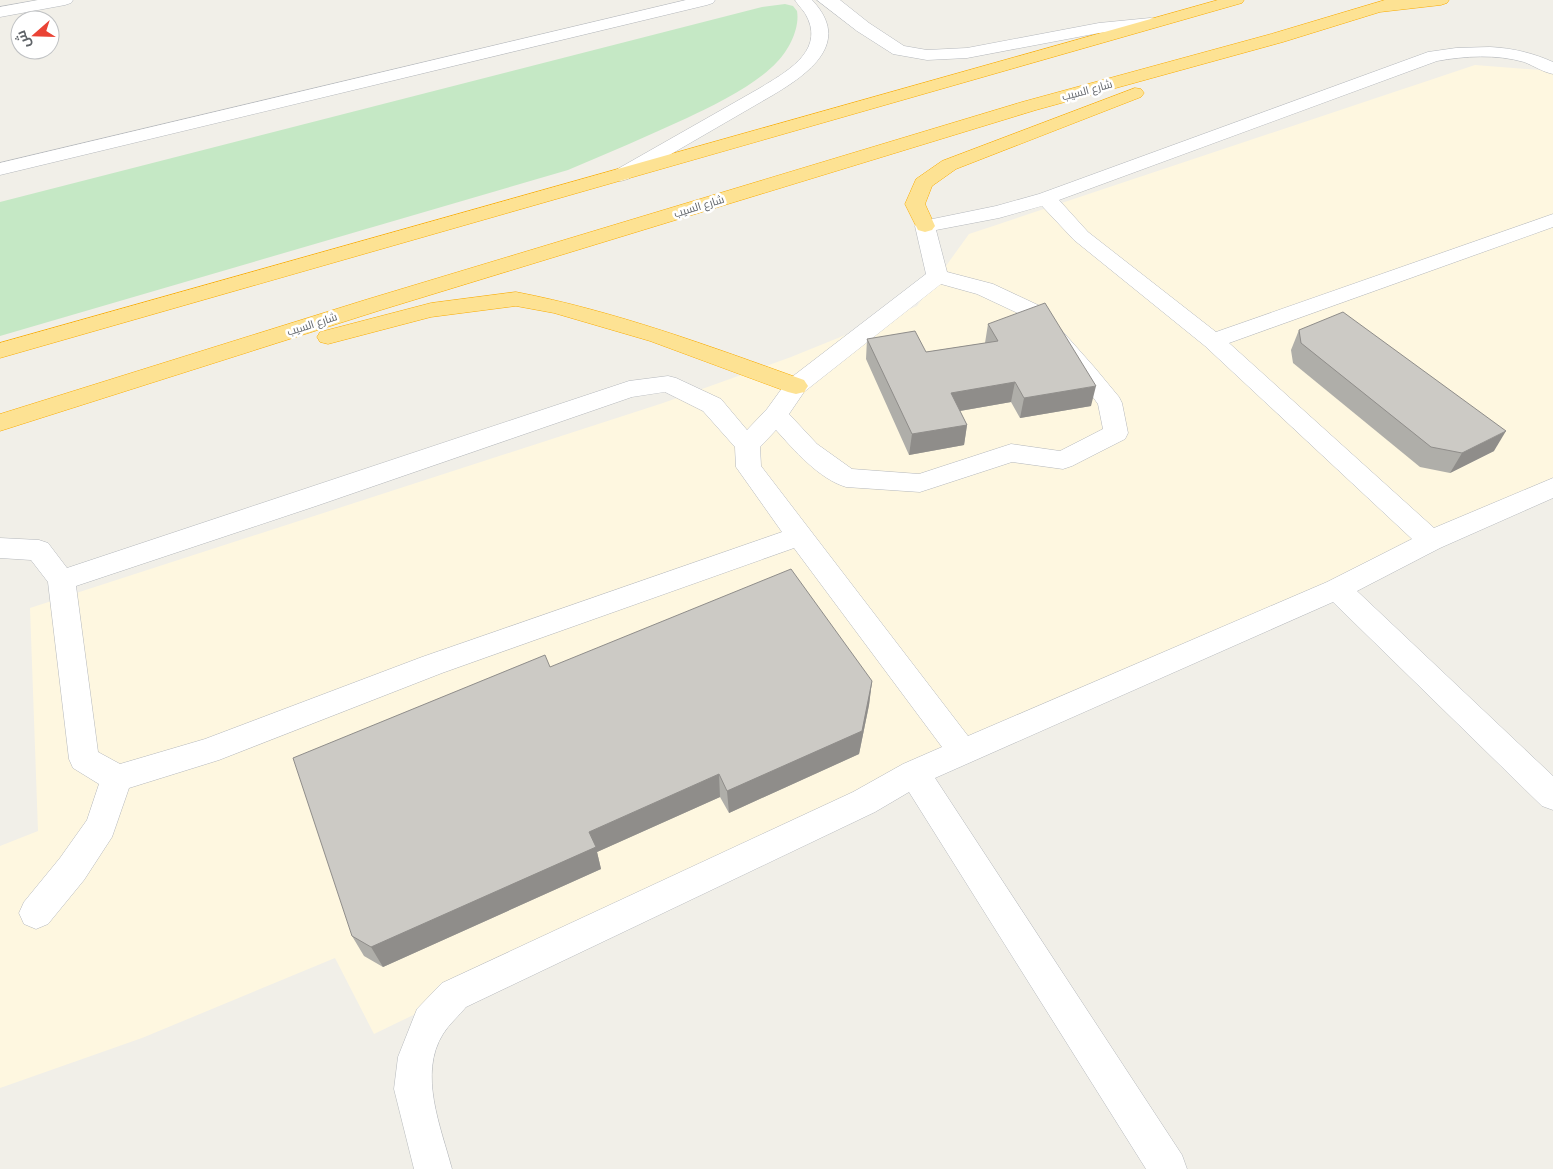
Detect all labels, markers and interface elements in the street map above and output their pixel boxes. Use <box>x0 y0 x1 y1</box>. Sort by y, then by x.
north arrow <box>10 10 60 60</box>
text: ش <box>11 28 34 51</box>
street label: شارع السيب <box>1060 77 1114 104</box>
street label: شارع السيب <box>672 192 726 221</box>
street label: شارع السيب <box>285 309 339 340</box>

